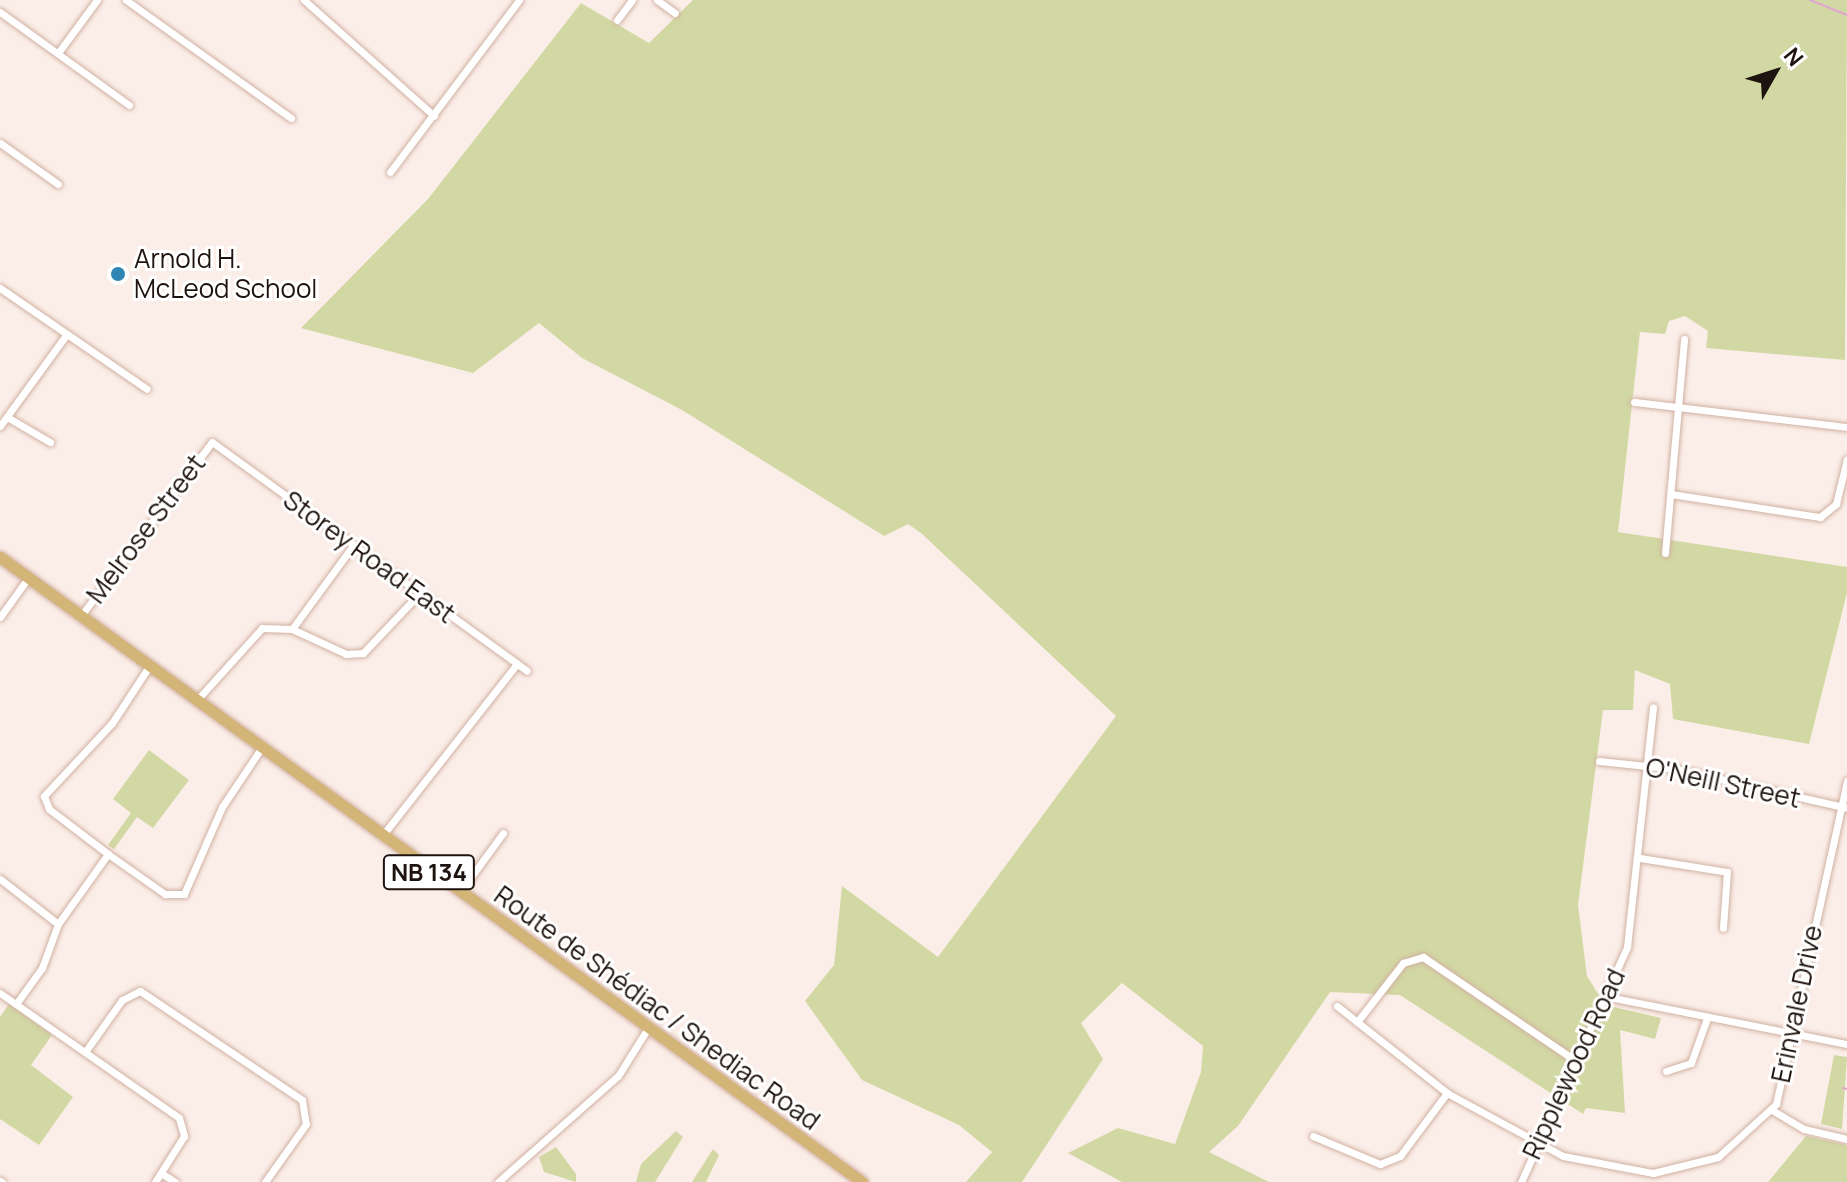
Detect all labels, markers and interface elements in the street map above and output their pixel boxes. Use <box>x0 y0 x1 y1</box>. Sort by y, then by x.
north arrow <box>1735 32 1815 112</box>
text: N <box>1777 41 1810 72</box>
place label: Arnold H. McLeod School <box>134 243 317 304</box>
marker: Arnold H. McLeod School <box>109 265 127 283</box>
street label: Melrose Street <box>80 449 212 609</box>
street label: Storey Road East <box>277 484 461 630</box>
street label: O'Neill Street <box>1643 751 1803 815</box>
road number: NB 134 <box>381 852 477 892</box>
street label: Route de Shédiac / Shediac Road <box>488 879 826 1137</box>
street label: Erinvale Drive <box>1765 923 1829 1085</box>
street label: Ripplewood Road <box>1516 964 1632 1164</box>

